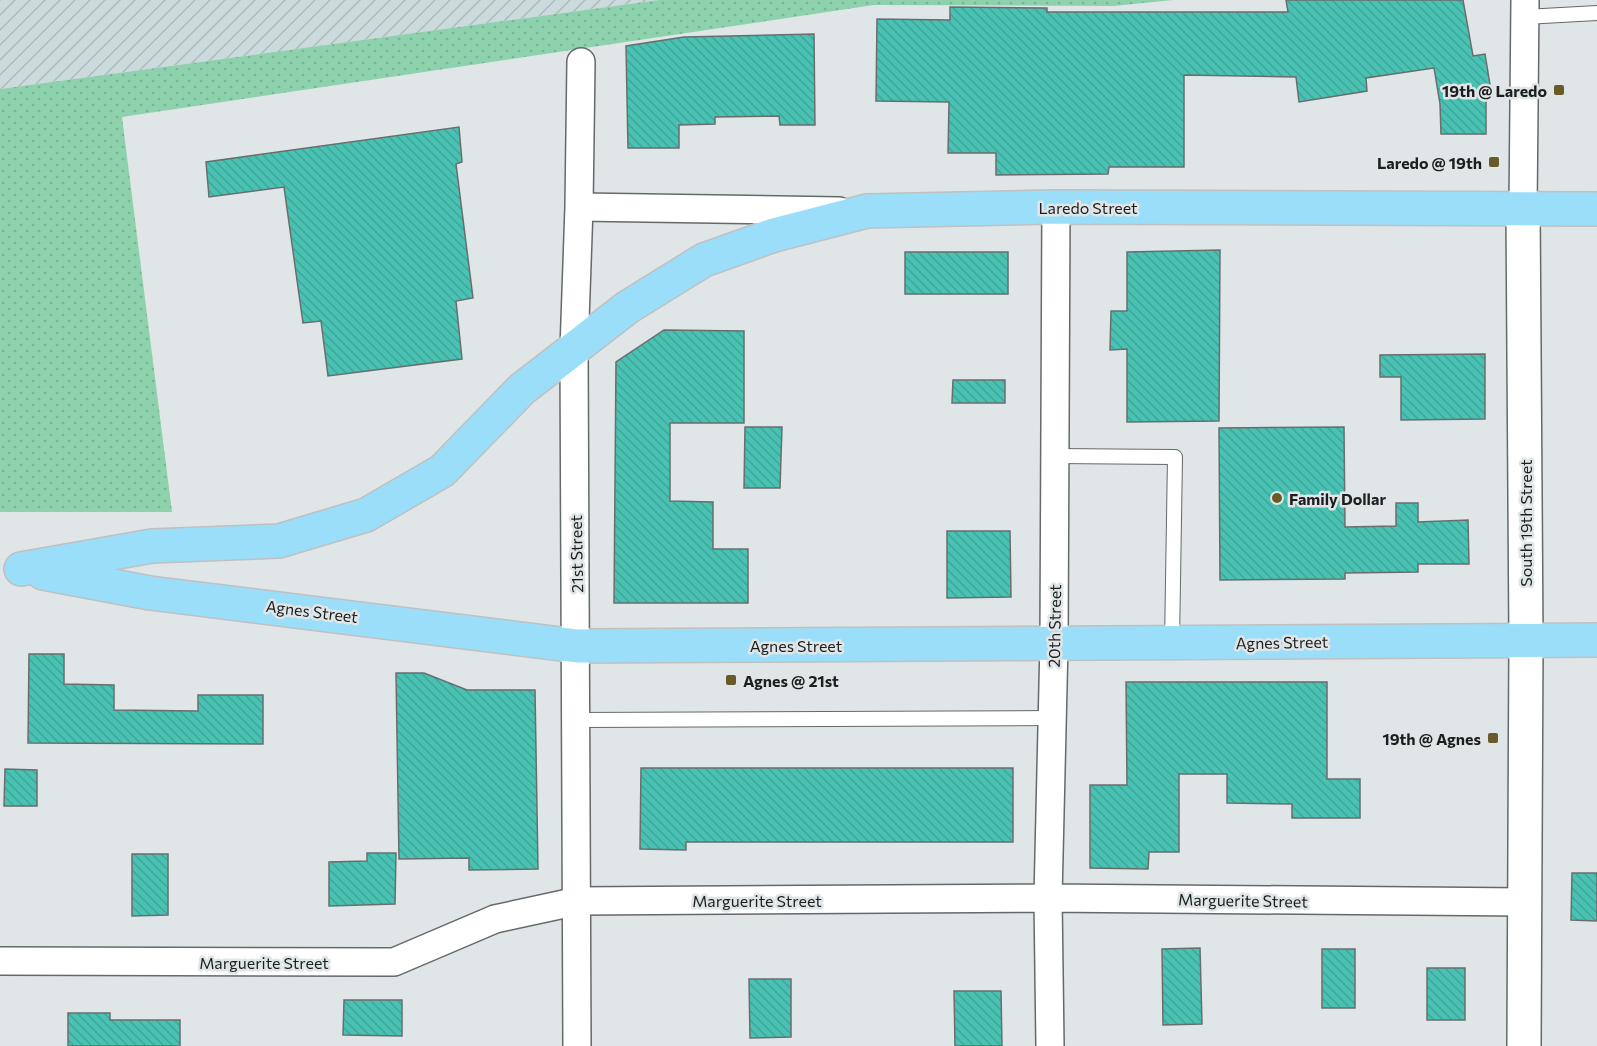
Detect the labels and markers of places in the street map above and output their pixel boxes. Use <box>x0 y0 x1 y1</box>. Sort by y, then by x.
place label: 19th @ Laredo <box>1442 81 1547 100</box>
marker: 19th @ Laredo <box>1552 83 1566 97</box>
place label: Laredo @ 19th <box>1377 153 1482 172</box>
marker: Laredo @ 19th <box>1487 155 1501 169</box>
place label: Family Dollar <box>1289 489 1386 508</box>
marker: Family Dollar <box>1270 491 1284 505</box>
place label: Agnes @ 21st <box>743 671 839 690</box>
marker: Agnes @ 21st <box>724 673 738 687</box>
place label: 19th @ Agnes <box>1382 729 1481 748</box>
marker: 19th @ Agnes <box>1486 731 1500 745</box>

